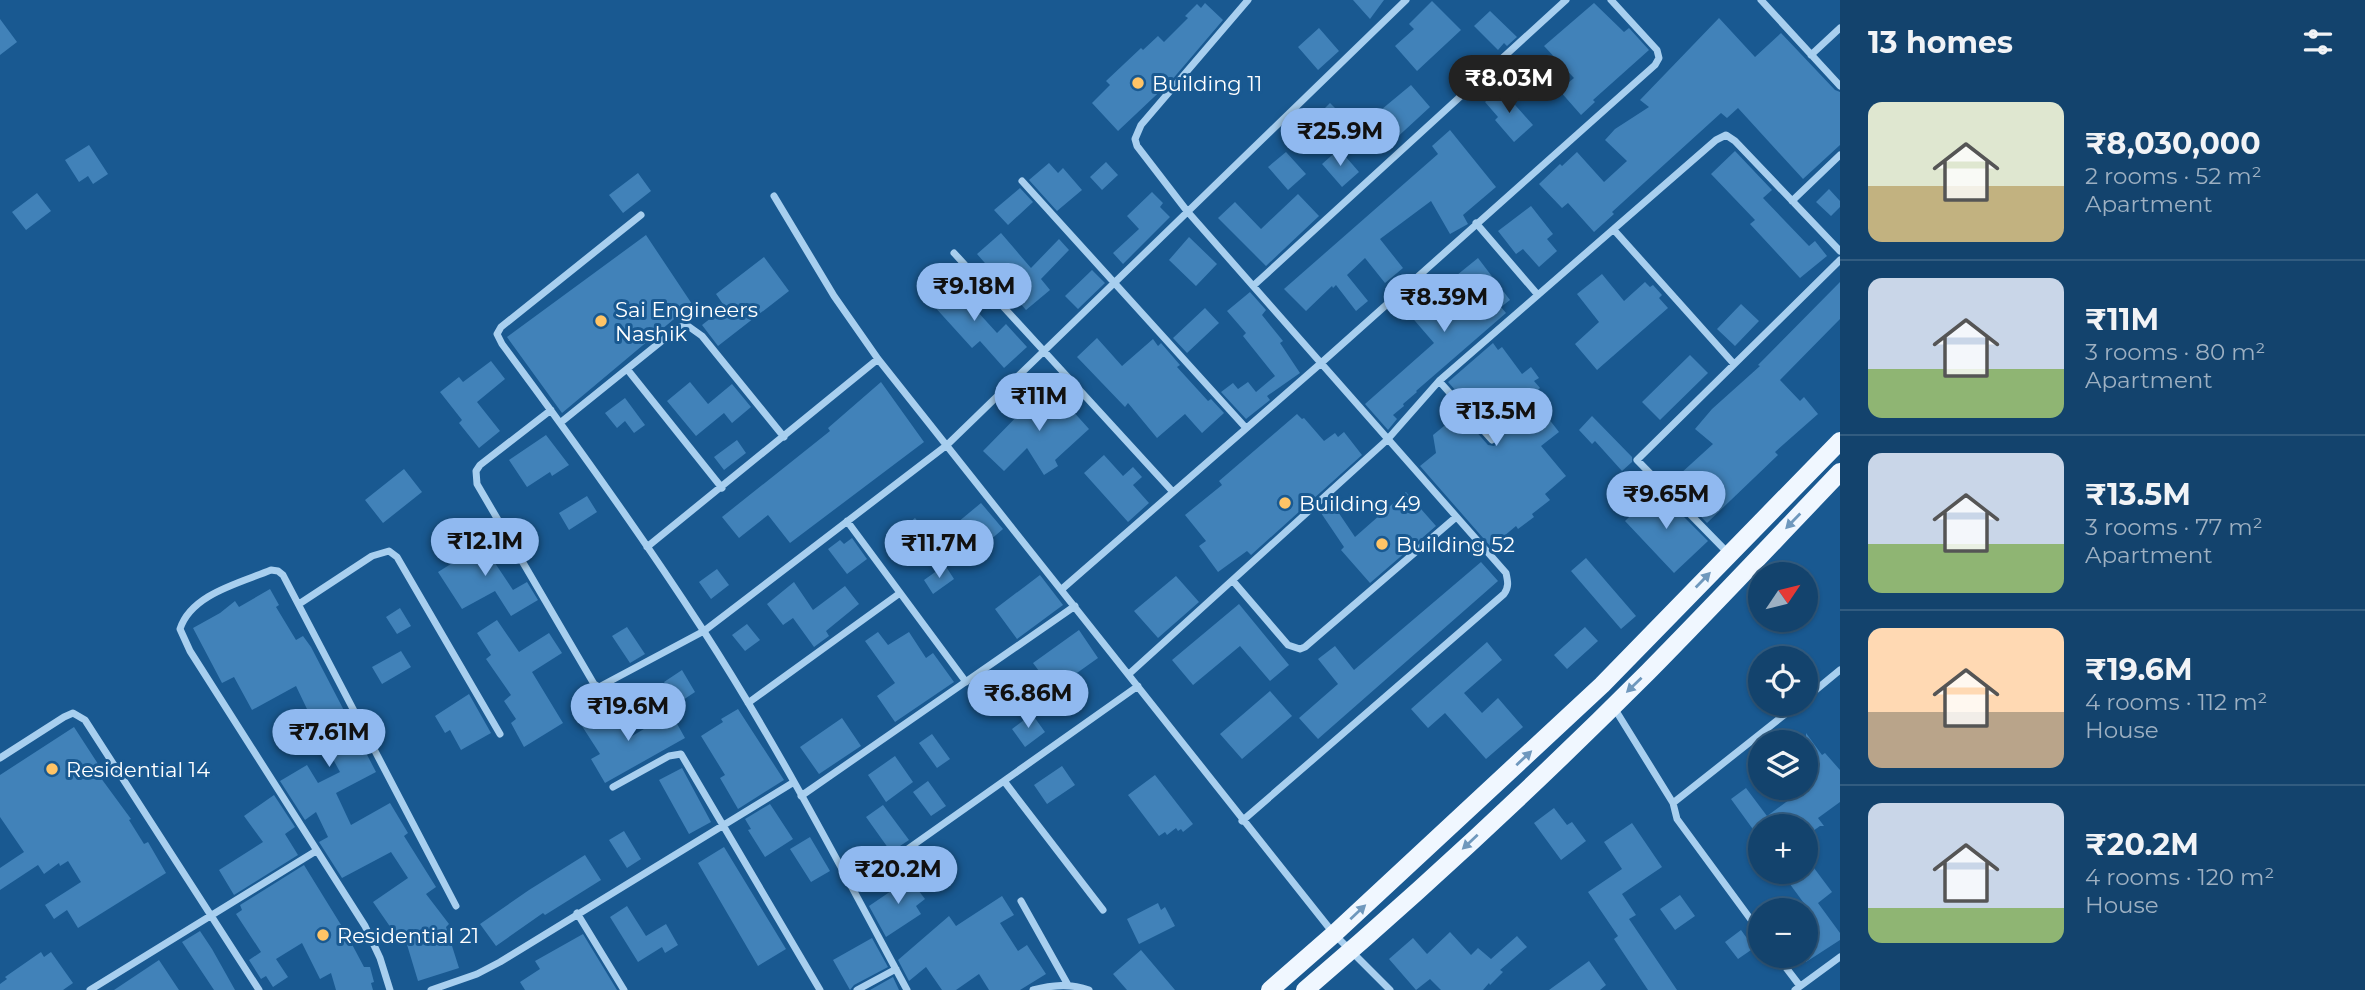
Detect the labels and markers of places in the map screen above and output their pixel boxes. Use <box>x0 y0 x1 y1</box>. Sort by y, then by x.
pin: ₹8.03M <box>1452 55 1566 115</box>
place label: Building 11 <box>1152 71 1262 96</box>
marker: Building 11 <box>1130 75 1146 91</box>
pin: ₹25.9M <box>1283 108 1397 168</box>
pin: ₹9.18M <box>917 264 1031 323</box>
pin: ₹8.39M <box>1387 274 1501 334</box>
place label: Sai Engineers Nashik <box>615 297 758 346</box>
marker: Sai Engineers Nashik <box>593 313 609 329</box>
pin: ₹11M <box>998 374 1080 433</box>
pin: ₹13.5M <box>1439 388 1553 448</box>
pin: ₹9.65M <box>1609 472 1723 531</box>
place label: Building 49 <box>1299 491 1421 516</box>
marker: Building 49 <box>1277 495 1293 511</box>
pin: ₹12.1M <box>428 518 542 578</box>
pin: ₹11.7M <box>882 520 996 580</box>
place label: Building 52 <box>1396 532 1515 557</box>
marker: Building 52 <box>1374 536 1390 552</box>
pin: ₹6.86M <box>971 670 1085 730</box>
pin: ₹19.6M <box>571 684 685 743</box>
pin: ₹7.61M <box>272 710 386 769</box>
place label: Residential 14 <box>66 757 210 782</box>
marker: Residential 14 <box>44 761 60 777</box>
pin: ₹20.2M <box>841 846 955 906</box>
place label: Residential 21 <box>337 923 479 948</box>
marker: Residential 21 <box>315 927 331 943</box>

